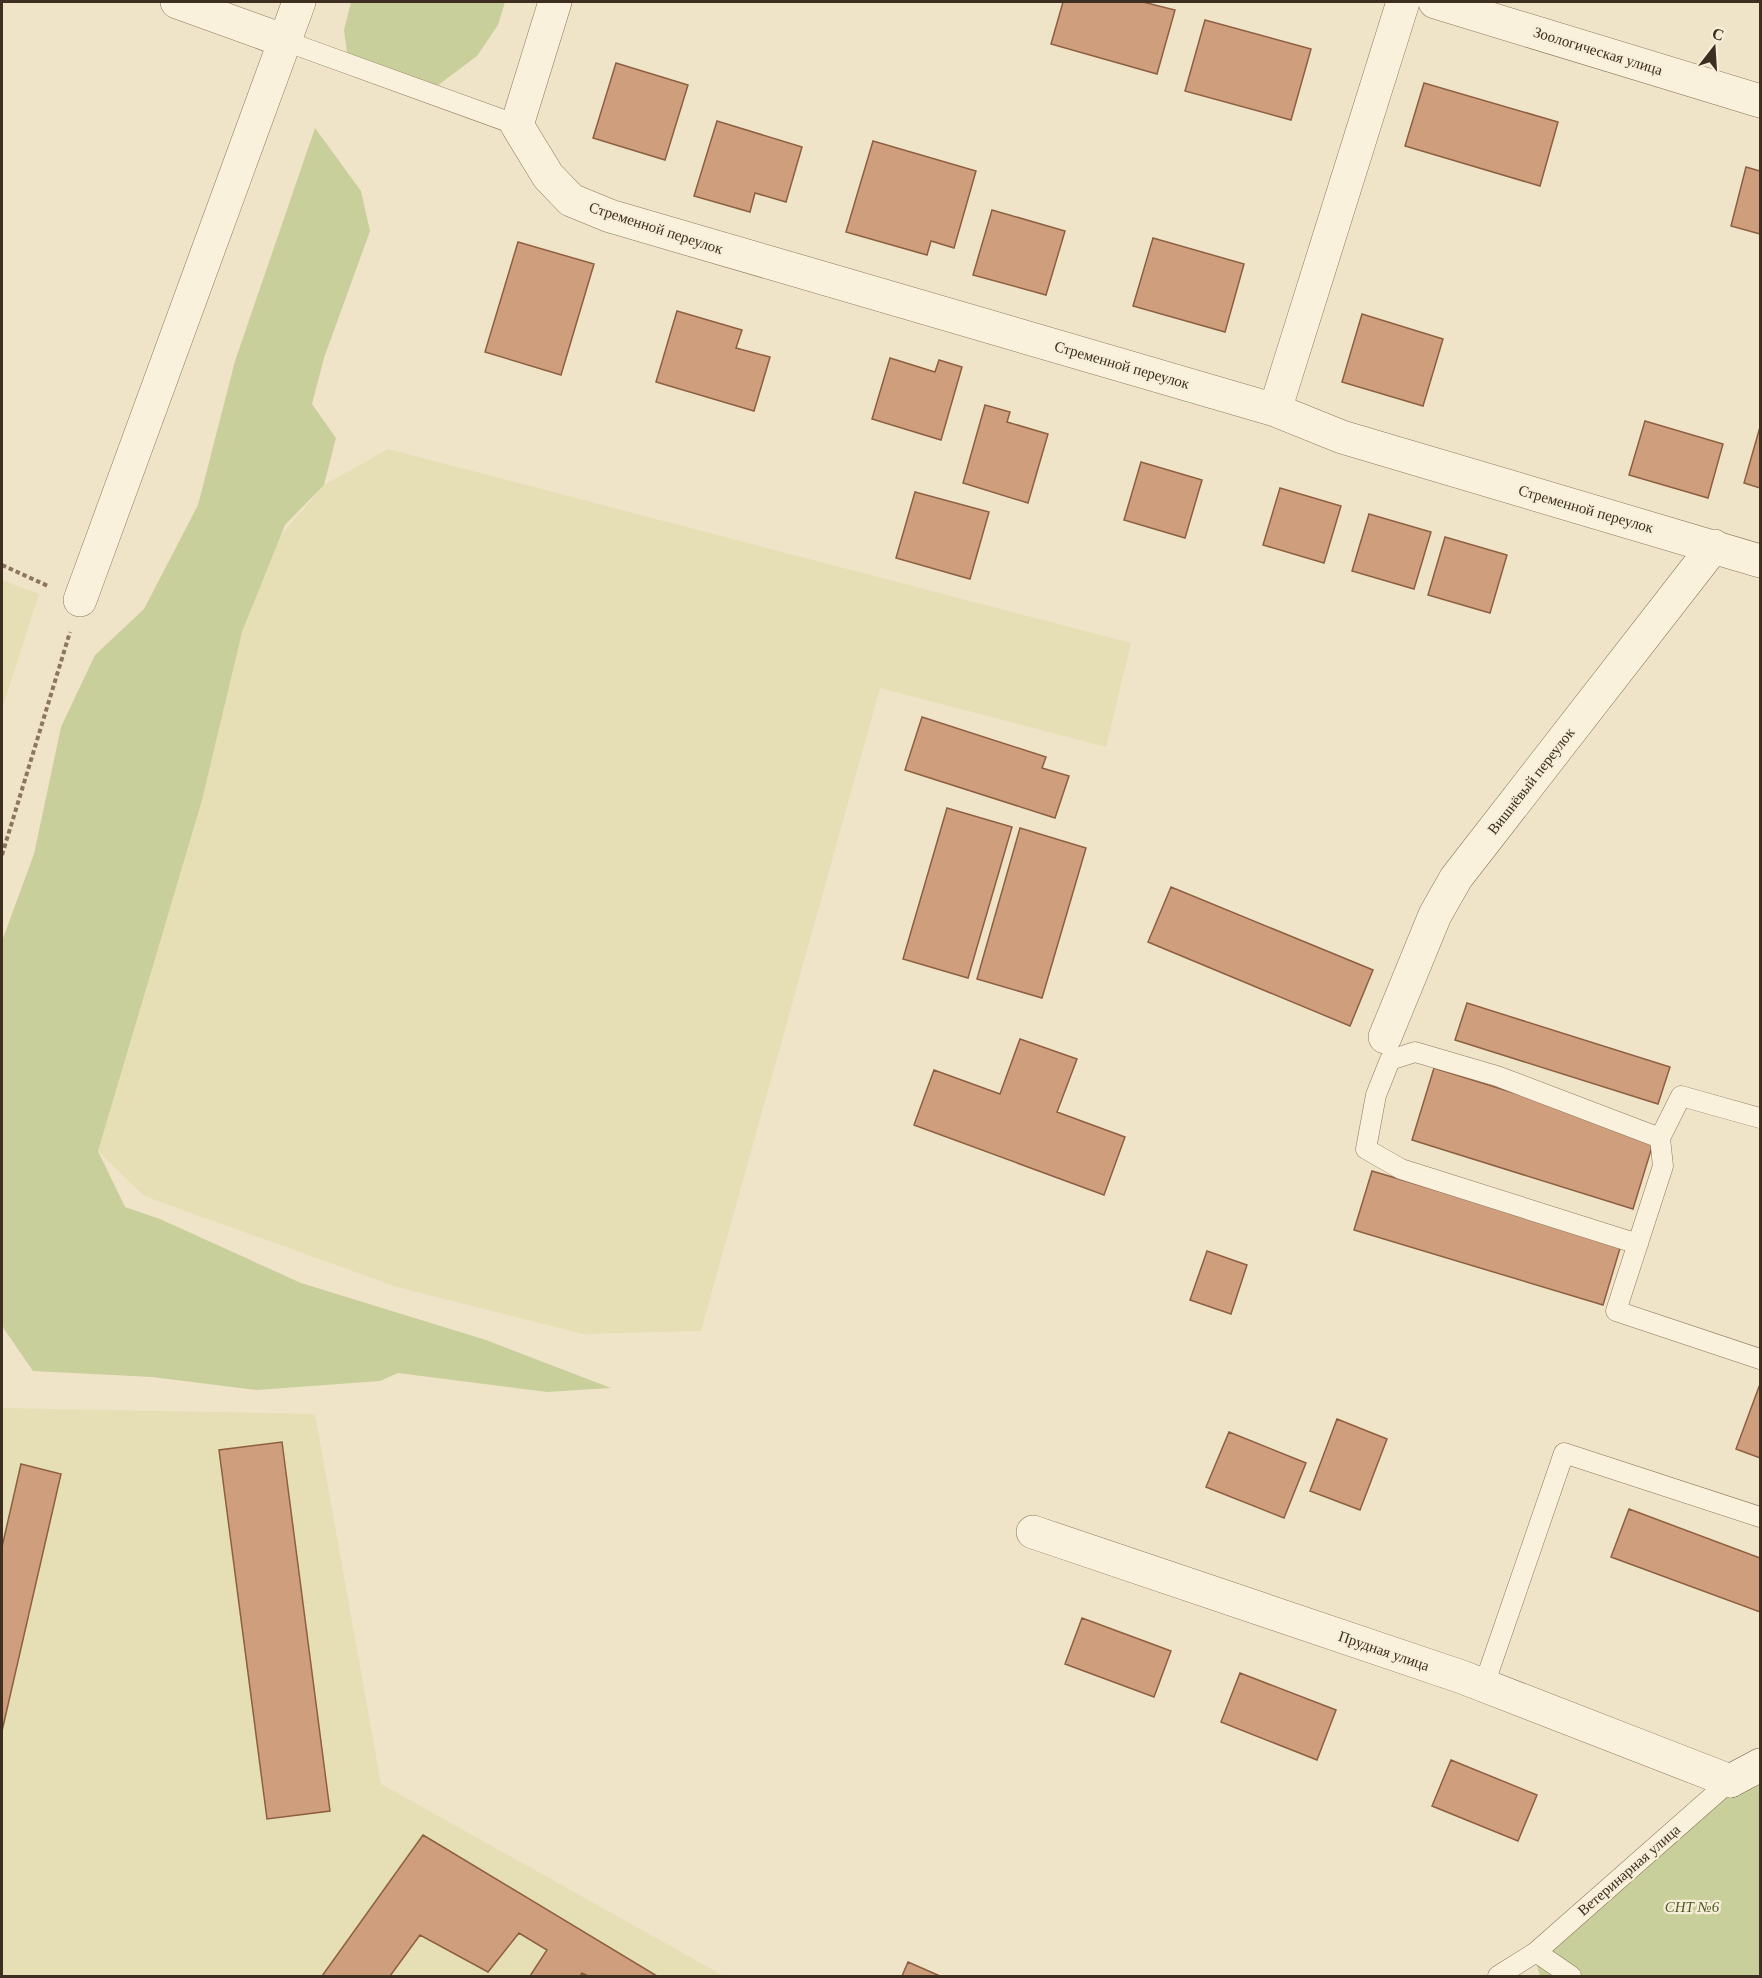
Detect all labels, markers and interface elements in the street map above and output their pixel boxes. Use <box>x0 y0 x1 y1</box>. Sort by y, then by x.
north arrow <box>1684 18 1744 78</box>
street label: Зоологическая улица <box>1532 24 1665 78</box>
text: С <box>1710 24 1726 44</box>
street label: Стременной переулок <box>587 199 726 257</box>
street label: Стременной переулок <box>1053 338 1192 392</box>
street label: Стременной переулок <box>1517 482 1656 536</box>
street label: Вишнёвый переулок <box>1484 724 1578 837</box>
street label: Прудная улица <box>1337 1628 1432 1674</box>
street label: Ветеринарная улица <box>1575 1821 1684 1919</box>
park label: СНТ №6 <box>1665 1899 1720 1915</box>

